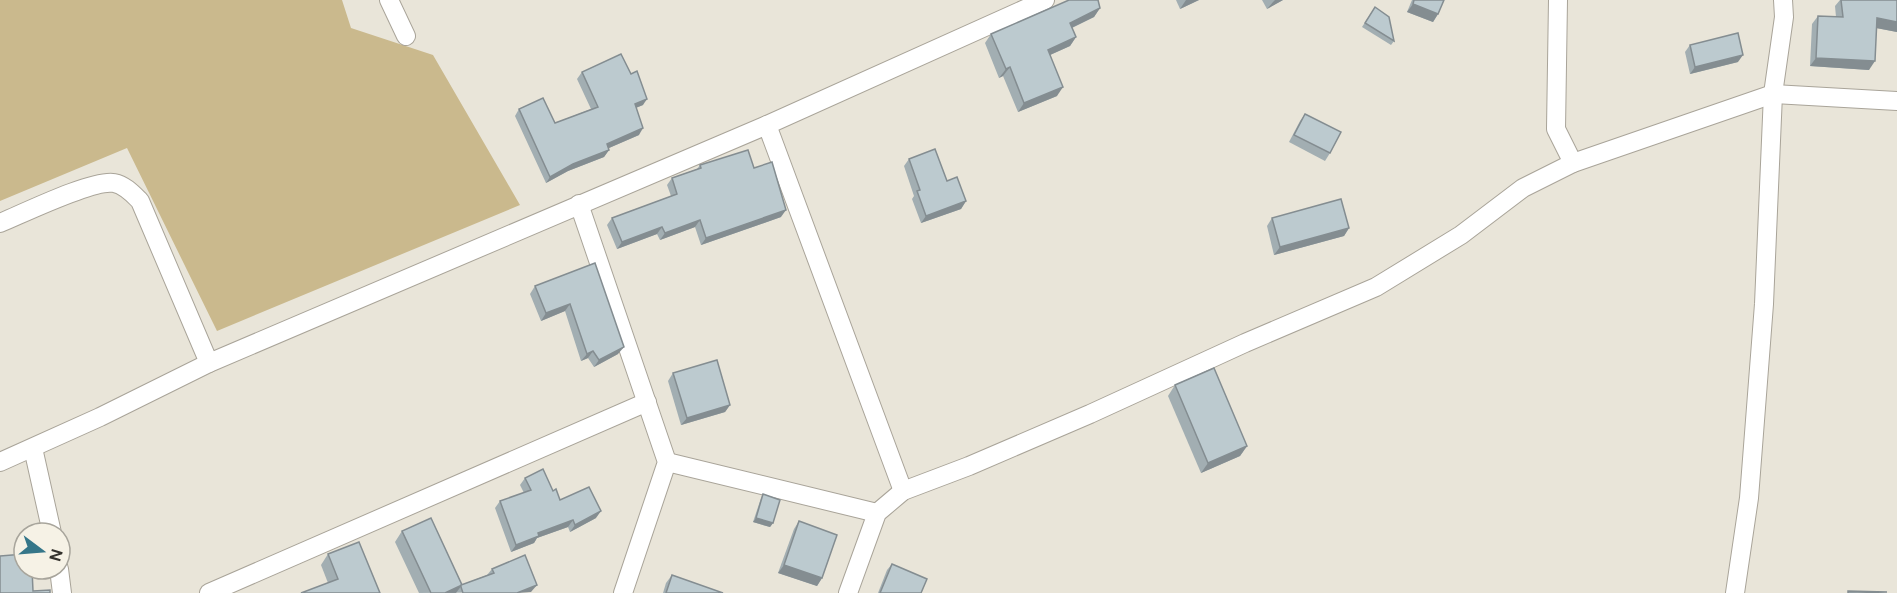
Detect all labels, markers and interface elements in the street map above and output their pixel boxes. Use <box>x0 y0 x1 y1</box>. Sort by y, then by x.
north arrow <box>12 521 72 581</box>
text: N <box>44 546 68 564</box>

